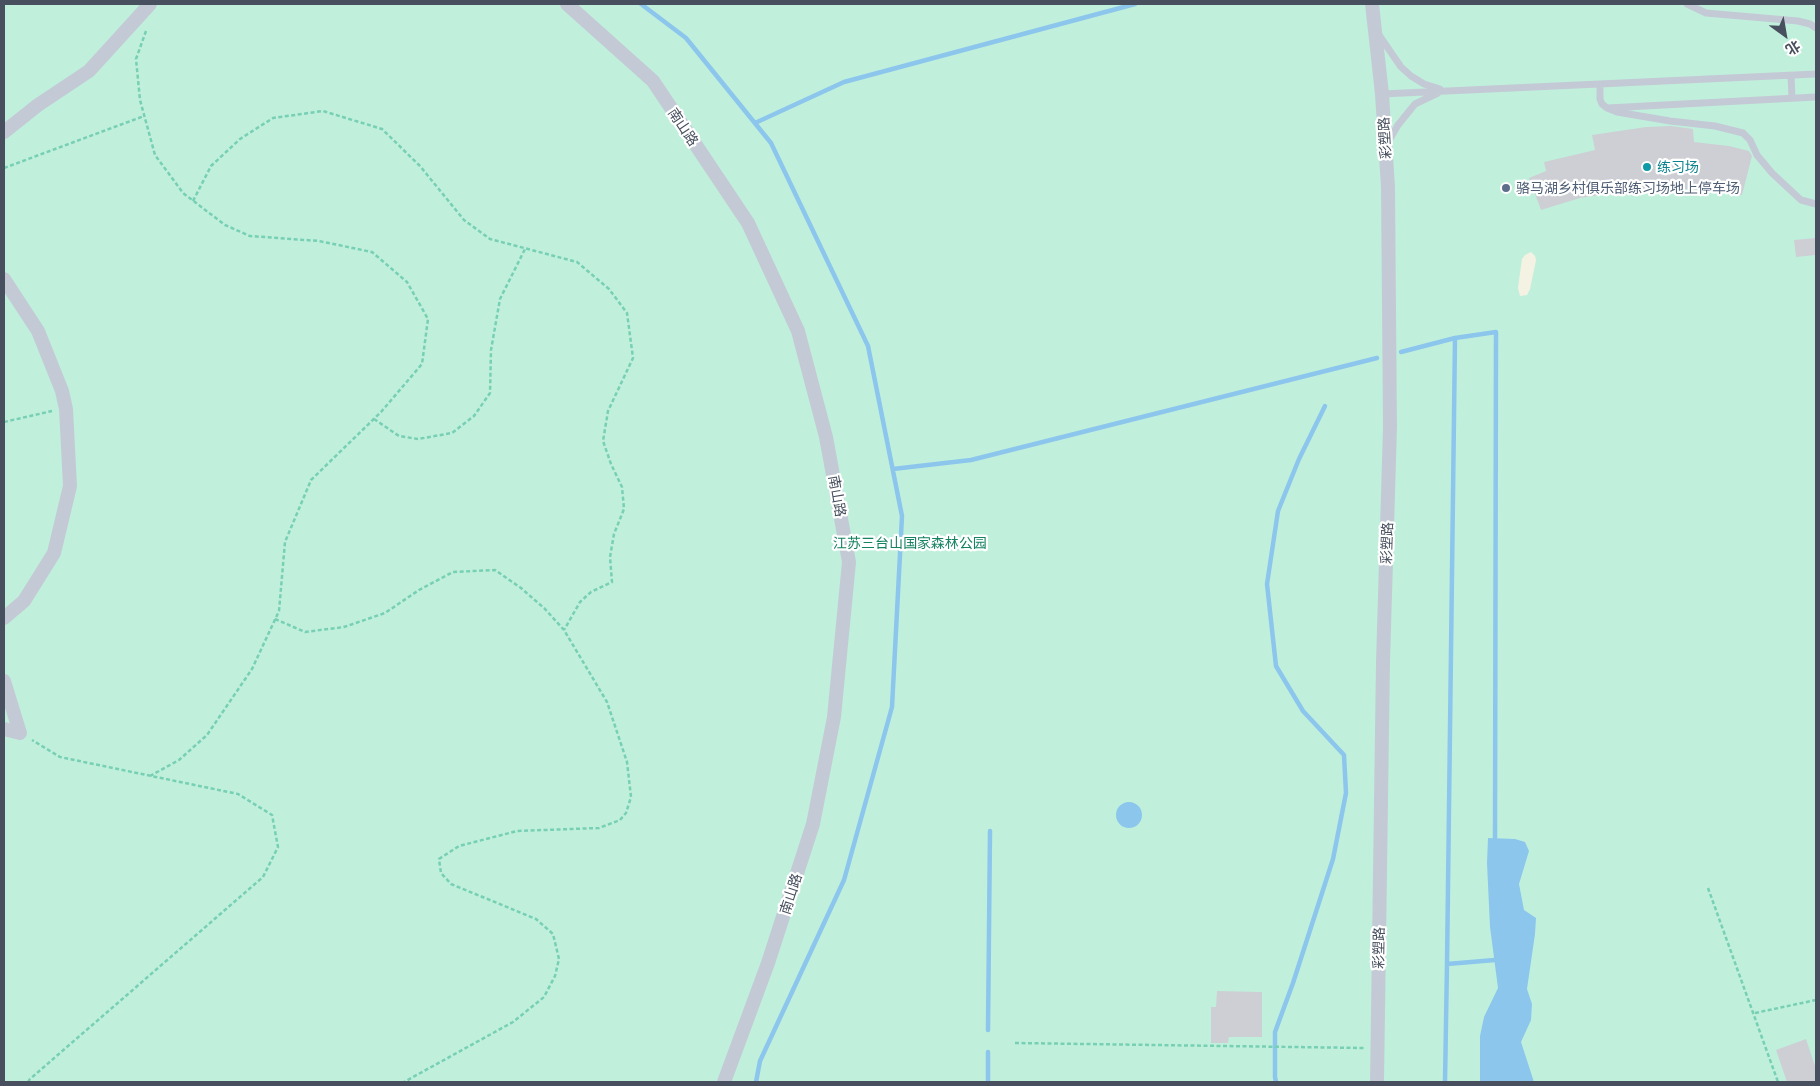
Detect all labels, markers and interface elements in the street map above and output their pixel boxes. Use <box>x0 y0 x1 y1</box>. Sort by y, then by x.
north arrow <box>1760 10 1810 60</box>
text: 北 <box>1783 37 1804 59</box>
street label: 南山路 <box>664 105 702 149</box>
street label: 彩塑路 <box>1376 117 1394 159</box>
place label: 练习场 <box>1657 159 1699 175</box>
marker: 练习场 <box>1641 161 1653 173</box>
place label: 骆马湖乡村俱乐部练习场地上停车场 <box>1516 180 1740 196</box>
marker: 骆马湖乡村俱乐部练习场地上停车场 <box>1500 182 1512 194</box>
street label: 南山路 <box>825 474 849 518</box>
street label: 彩塑路 <box>1378 522 1396 564</box>
park label: 江苏三台山国家森林公园 <box>833 535 987 551</box>
street label: 南山路 <box>777 871 805 917</box>
street label: 彩塑路 <box>1370 927 1388 969</box>

